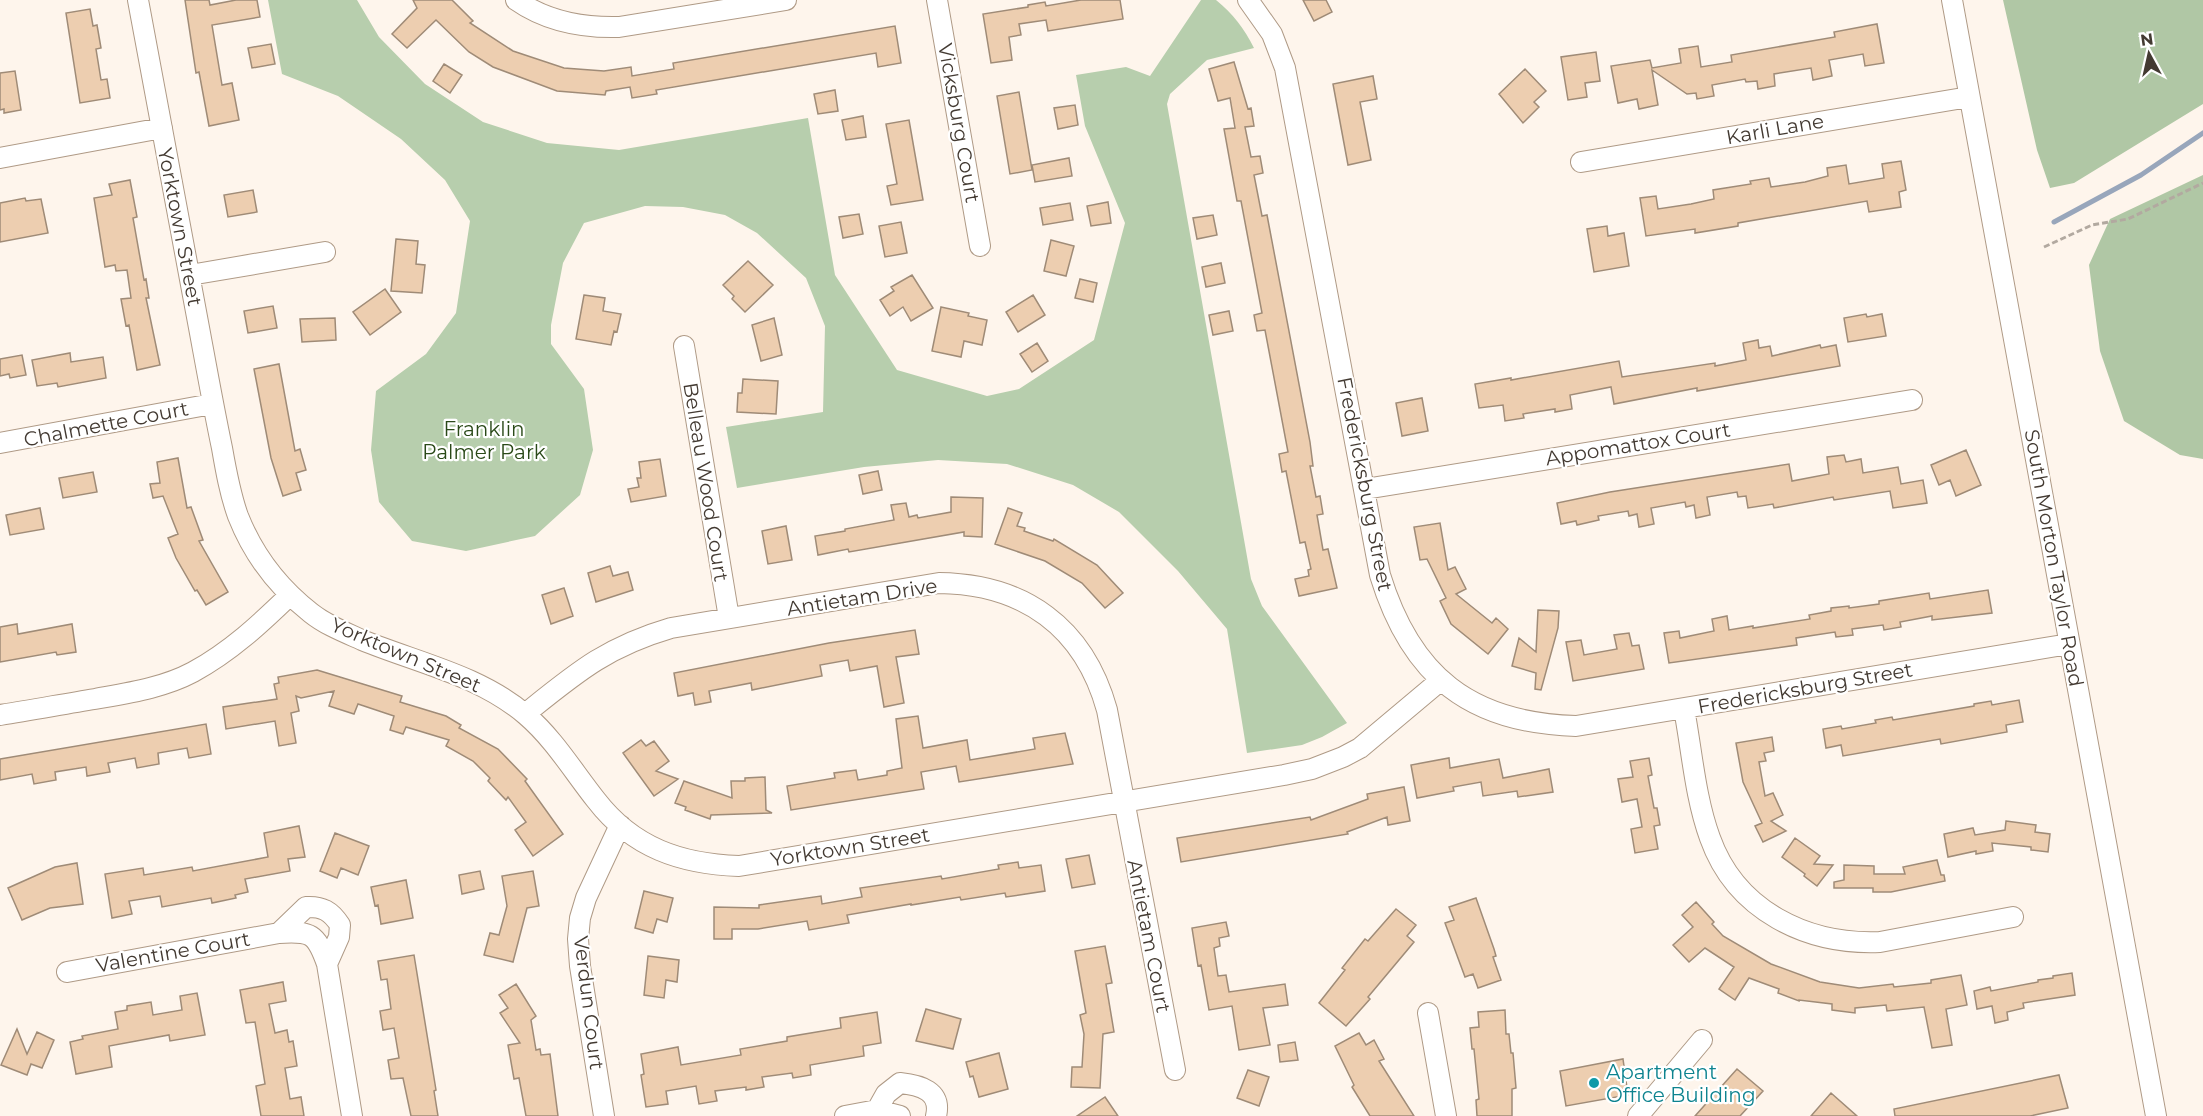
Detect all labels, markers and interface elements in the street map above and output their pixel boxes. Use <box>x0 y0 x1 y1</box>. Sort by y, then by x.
north arrow <box>2119 24 2179 84</box>
text: N <box>2139 29 2155 50</box>
street label: Vicksburg Court <box>933 41 985 205</box>
street label: Karli Lane <box>1724 109 1826 149</box>
street label: Yorktown Street <box>153 146 207 308</box>
street label: Fredericksburg Street <box>1332 375 1398 593</box>
street label: Belleau Wood Court <box>678 381 734 583</box>
street label: Chalmette Court <box>22 396 190 452</box>
park label: Franklin Palmer Park <box>422 417 546 464</box>
street label: Appomattox Court <box>1544 418 1732 470</box>
street label: South Morton Taylor Road <box>2020 427 2088 689</box>
street label: Antietam Drive <box>785 573 939 621</box>
street label: Yorktown Street <box>327 613 485 697</box>
street label: Fredericksburg Street <box>1696 657 1914 719</box>
street label: Yorktown Street <box>769 823 931 871</box>
street label: Antietam Court <box>1122 857 1176 1015</box>
street label: Valentine Court <box>94 927 252 977</box>
street label: Verdun Court <box>569 935 609 1071</box>
place label: Apartment Office Building <box>1606 1060 1756 1107</box>
marker: Apartment Office Building <box>1587 1076 1601 1090</box>

